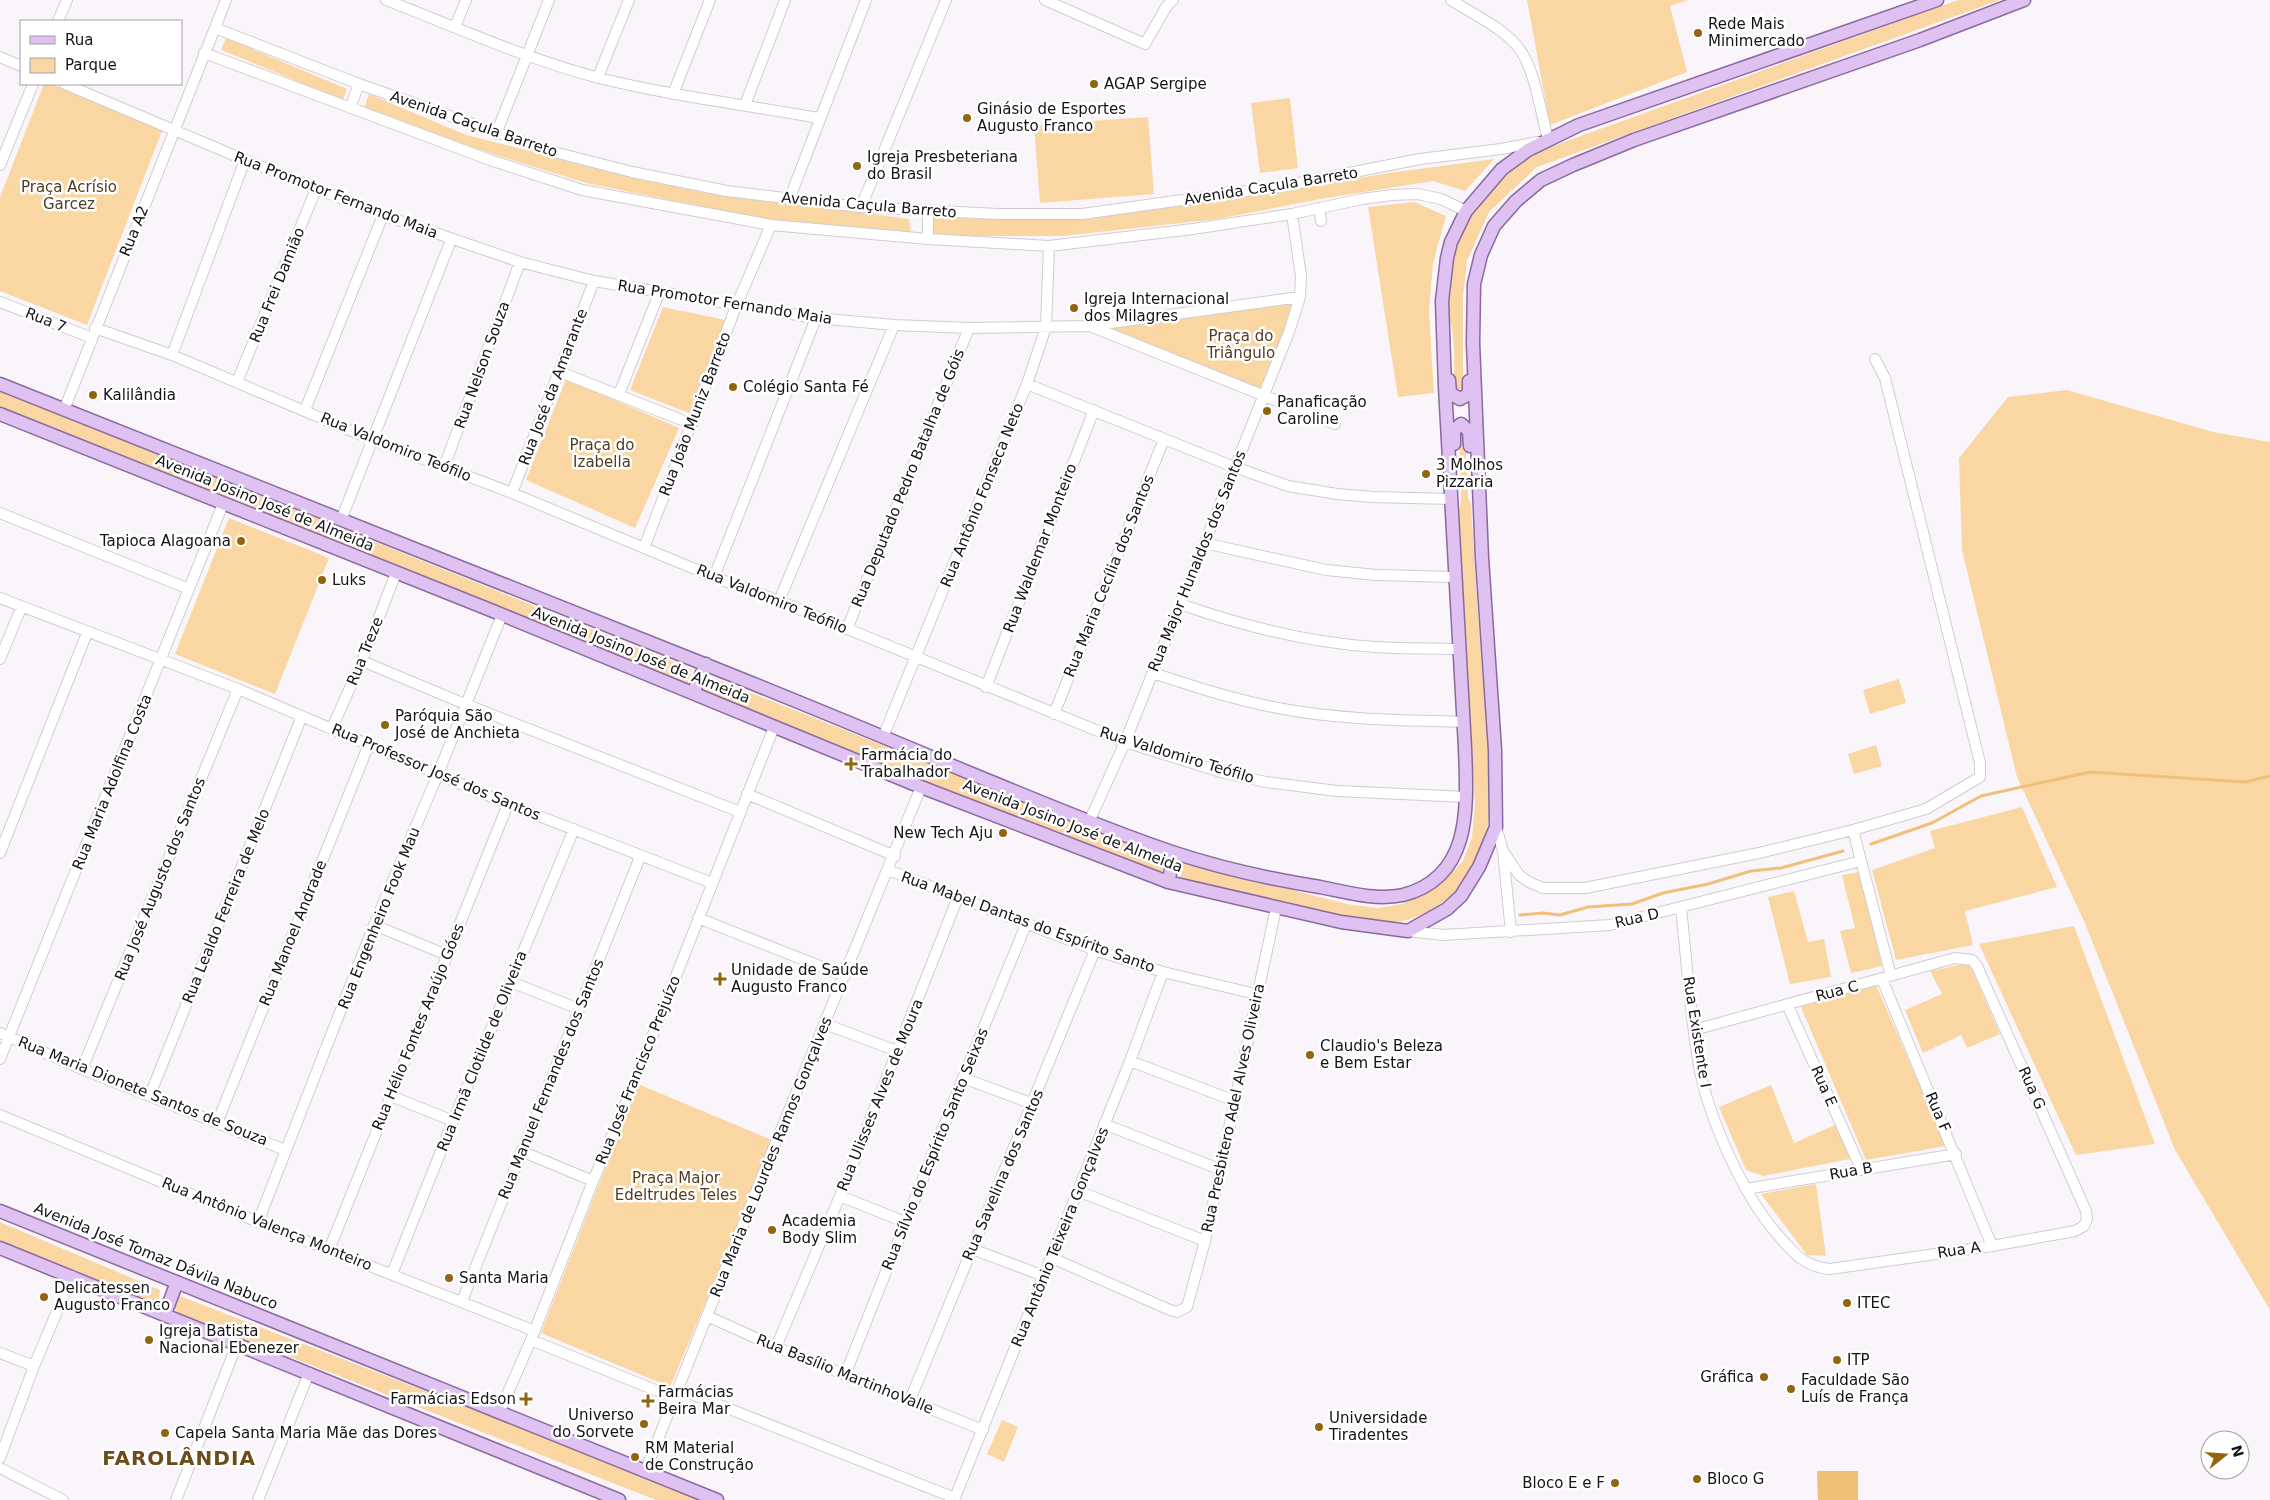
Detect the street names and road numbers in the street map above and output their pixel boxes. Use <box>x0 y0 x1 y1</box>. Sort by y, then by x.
street label: Avenida Caçula Barreto <box>388 87 560 161</box>
street label: Rua Promotor Fernando Maia <box>232 148 440 242</box>
street label: Avenida Caçula Barreto <box>1183 163 1359 209</box>
street label: Avenida Caçula Barreto <box>781 188 957 222</box>
street label: Rua A2 <box>116 203 152 259</box>
street label: Rua Frei Damião <box>246 225 308 345</box>
street label: Rua Promotor Fernando Maia <box>616 276 834 328</box>
street label: Rua Nelson Souza <box>451 299 513 431</box>
street label: Rua 7 <box>23 304 69 336</box>
street label: Rua José da Amarante <box>515 306 591 468</box>
street label: Rua João Muniz Barreto <box>655 329 735 499</box>
street label: Rua Deputado Pedro Batalha de Góis <box>848 346 968 610</box>
street label: Rua Antônio Fonseca Neto <box>937 400 1027 590</box>
street label: Rua Valdomiro Teófilo <box>318 409 474 485</box>
street label: Rua Major Hunaldos dos Santos <box>1144 448 1250 674</box>
street label: Avenida Josino José de Almeida <box>153 451 377 555</box>
street label: Rua Waldemar Monteiro <box>999 461 1081 635</box>
street label: Rua Maria Cecília dos Santos <box>1060 472 1158 680</box>
street label: Rua Valdomiro Teófilo <box>694 561 850 637</box>
street label: Avenida Josino José de Almeida <box>529 603 753 707</box>
street label: Rua Treze <box>343 614 387 688</box>
street label: Rua Maria Adolfina Costa <box>68 691 156 873</box>
street label: Rua Professor José dos Santos <box>329 720 543 824</box>
street label: Rua Valdomiro Teófilo <box>1098 723 1256 787</box>
street label: Rua José Augusto dos Santos <box>111 775 209 983</box>
street label: Avenida Josino José de Almeida <box>961 776 1185 876</box>
street label: Rua Lealdo Ferreira de Melo <box>179 806 273 1006</box>
street label: Rua Engenheiro Fook Mau <box>334 824 424 1012</box>
street label: Rua Manoel Andrade <box>256 857 330 1009</box>
street label: Rua Mabel Dantas do Espírito Santo <box>899 868 1157 976</box>
street label: Rua D <box>1613 904 1661 932</box>
street label: Rua Hélio Fontes Araújo Góes <box>368 921 468 1133</box>
street label: Rua Irmã Clotilde de Oliveira <box>433 948 531 1154</box>
street label: Rua Manuel Fernandes dos Santos <box>494 956 608 1202</box>
street label: Rua José Francisco Prejuízo <box>592 973 684 1167</box>
street label: Rua Existente I <box>1679 975 1715 1089</box>
street label: Rua C <box>1814 977 1860 1005</box>
street label: Rua Presbitero Adel Alves Oliveira <box>1198 982 1268 1234</box>
street label: Rua Ulisses Alves de Moura <box>833 996 927 1194</box>
street label: Rua Maria de Lourdes Ramos Gonçalves <box>706 1014 836 1300</box>
street label: Rua Sílvio do Espírito Santo Seixas <box>878 1025 992 1273</box>
street label: Rua Maria Dionete Santos de Souza <box>15 1032 271 1150</box>
street label: Rua E <box>1807 1063 1841 1109</box>
street label: Rua G <box>2015 1064 2049 1112</box>
street label: Rua Savelina dos Santos <box>959 1087 1047 1263</box>
street label: Rua F <box>1922 1089 1954 1135</box>
street label: Rua Antônio Teixeira Gonçalves <box>1008 1124 1113 1350</box>
street label: Rua B <box>1828 1158 1874 1184</box>
street label: Rua Antônio Valença Monteiro <box>159 1174 375 1274</box>
street label: Avenida José Tomaz Dávila Nabuco <box>32 1199 280 1313</box>
street label: Rua A <box>1936 1238 1983 1262</box>
street label: Rua Basílio MartinhoValle <box>754 1330 936 1418</box>

